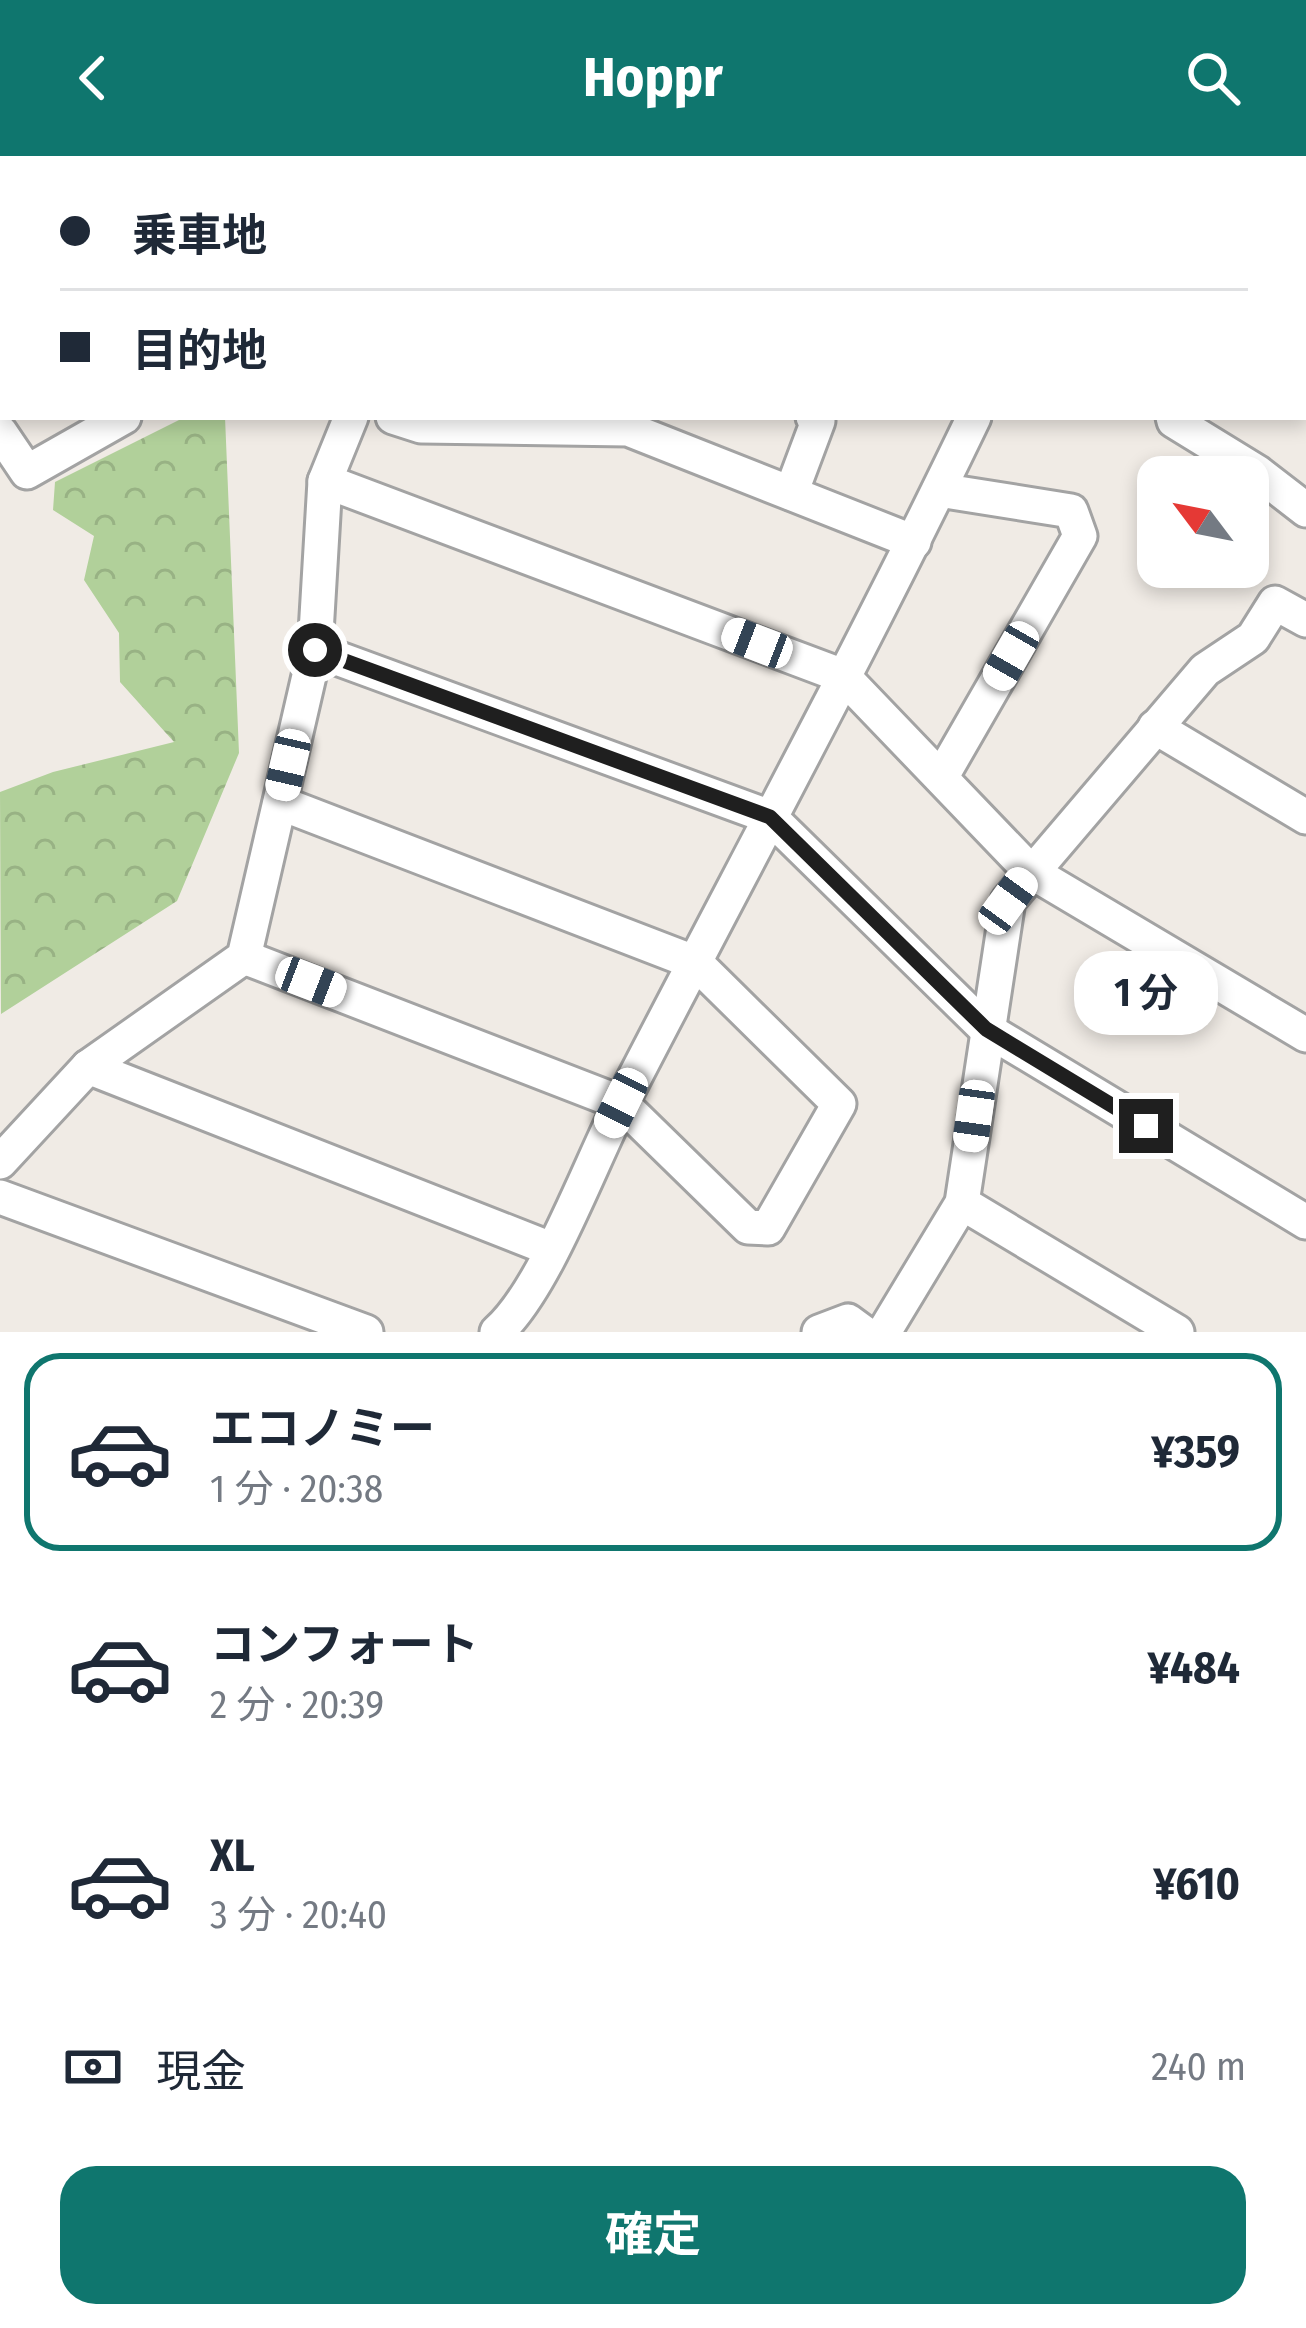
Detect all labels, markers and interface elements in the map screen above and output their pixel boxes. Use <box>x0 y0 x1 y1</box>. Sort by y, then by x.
icon: back <box>60 45 126 111</box>
icon: search <box>1180 45 1246 111</box>
text: Hoppr <box>583 46 723 110</box>
text: 乗車地 <box>132 209 267 263</box>
text: 目的地 <box>132 324 267 378</box>
north arrow <box>1137 456 1269 588</box>
map controls <box>1137 456 1269 588</box>
car <box>717 613 797 673</box>
car <box>977 616 1045 696</box>
route start <box>288 623 342 677</box>
car <box>262 726 314 804</box>
car <box>972 861 1044 941</box>
car <box>271 952 351 1012</box>
callout: 1 分 <box>1074 952 1218 1036</box>
text: 1 分 <box>1114 970 1178 1016</box>
car <box>589 1063 653 1143</box>
car <box>951 1078 997 1154</box>
route end <box>1119 1099 1173 1153</box>
icon: car <box>66 1398 174 1506</box>
text: エコノミー <box>210 1402 435 1456</box>
text: ¥359 <box>1151 1425 1240 1479</box>
text: 1 分 · 20:38 <box>210 1466 383 1512</box>
icon: car <box>66 1614 174 1722</box>
text: コンフォート <box>210 1618 479 1672</box>
text: ¥484 <box>1148 1641 1240 1695</box>
text: 2 分 · 20:39 <box>210 1682 384 1728</box>
text: XL <box>210 1829 255 1883</box>
icon: car <box>66 1830 174 1938</box>
text: ¥610 <box>1153 1857 1240 1911</box>
text: 3 分 · 20:40 <box>210 1892 387 1938</box>
icon: cash <box>60 2034 126 2100</box>
text: 240 m <box>1151 2044 1246 2090</box>
text: 現金 <box>156 2045 246 2099</box>
button: 確定 <box>60 2166 1246 2304</box>

